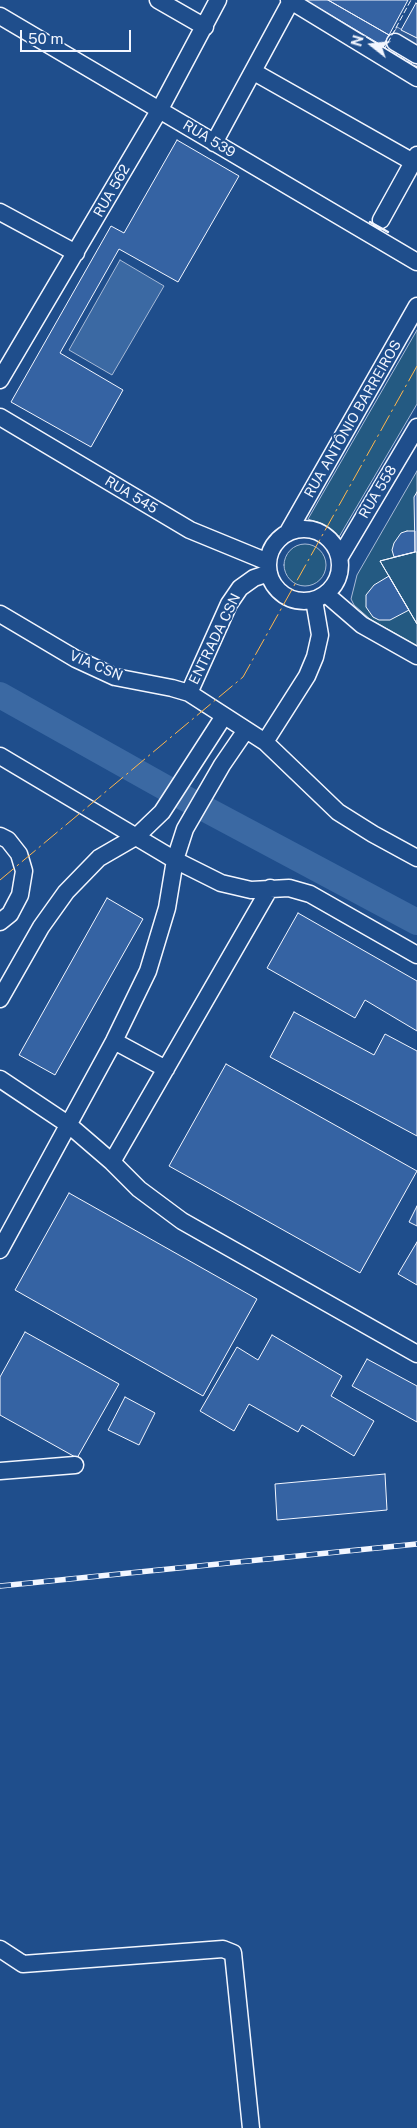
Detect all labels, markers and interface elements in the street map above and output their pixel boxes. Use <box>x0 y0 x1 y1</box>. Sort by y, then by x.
scale bar <box>22 20 134 52</box>
north arrow <box>347 20 397 70</box>
text: 50 m <box>28 30 63 47</box>
text: N <box>348 33 367 48</box>
street label: RUA 539 <box>180 117 238 161</box>
street label: RUA 562 <box>90 162 134 220</box>
street label: RUA ANTÔNIO BARREIROS <box>301 337 405 501</box>
street label: RUA 558 <box>356 462 400 522</box>
street label: RUA 545 <box>102 473 160 517</box>
street label: ENTRADA CSN <box>186 591 244 687</box>
street label: VIA CSN <box>67 647 125 685</box>

